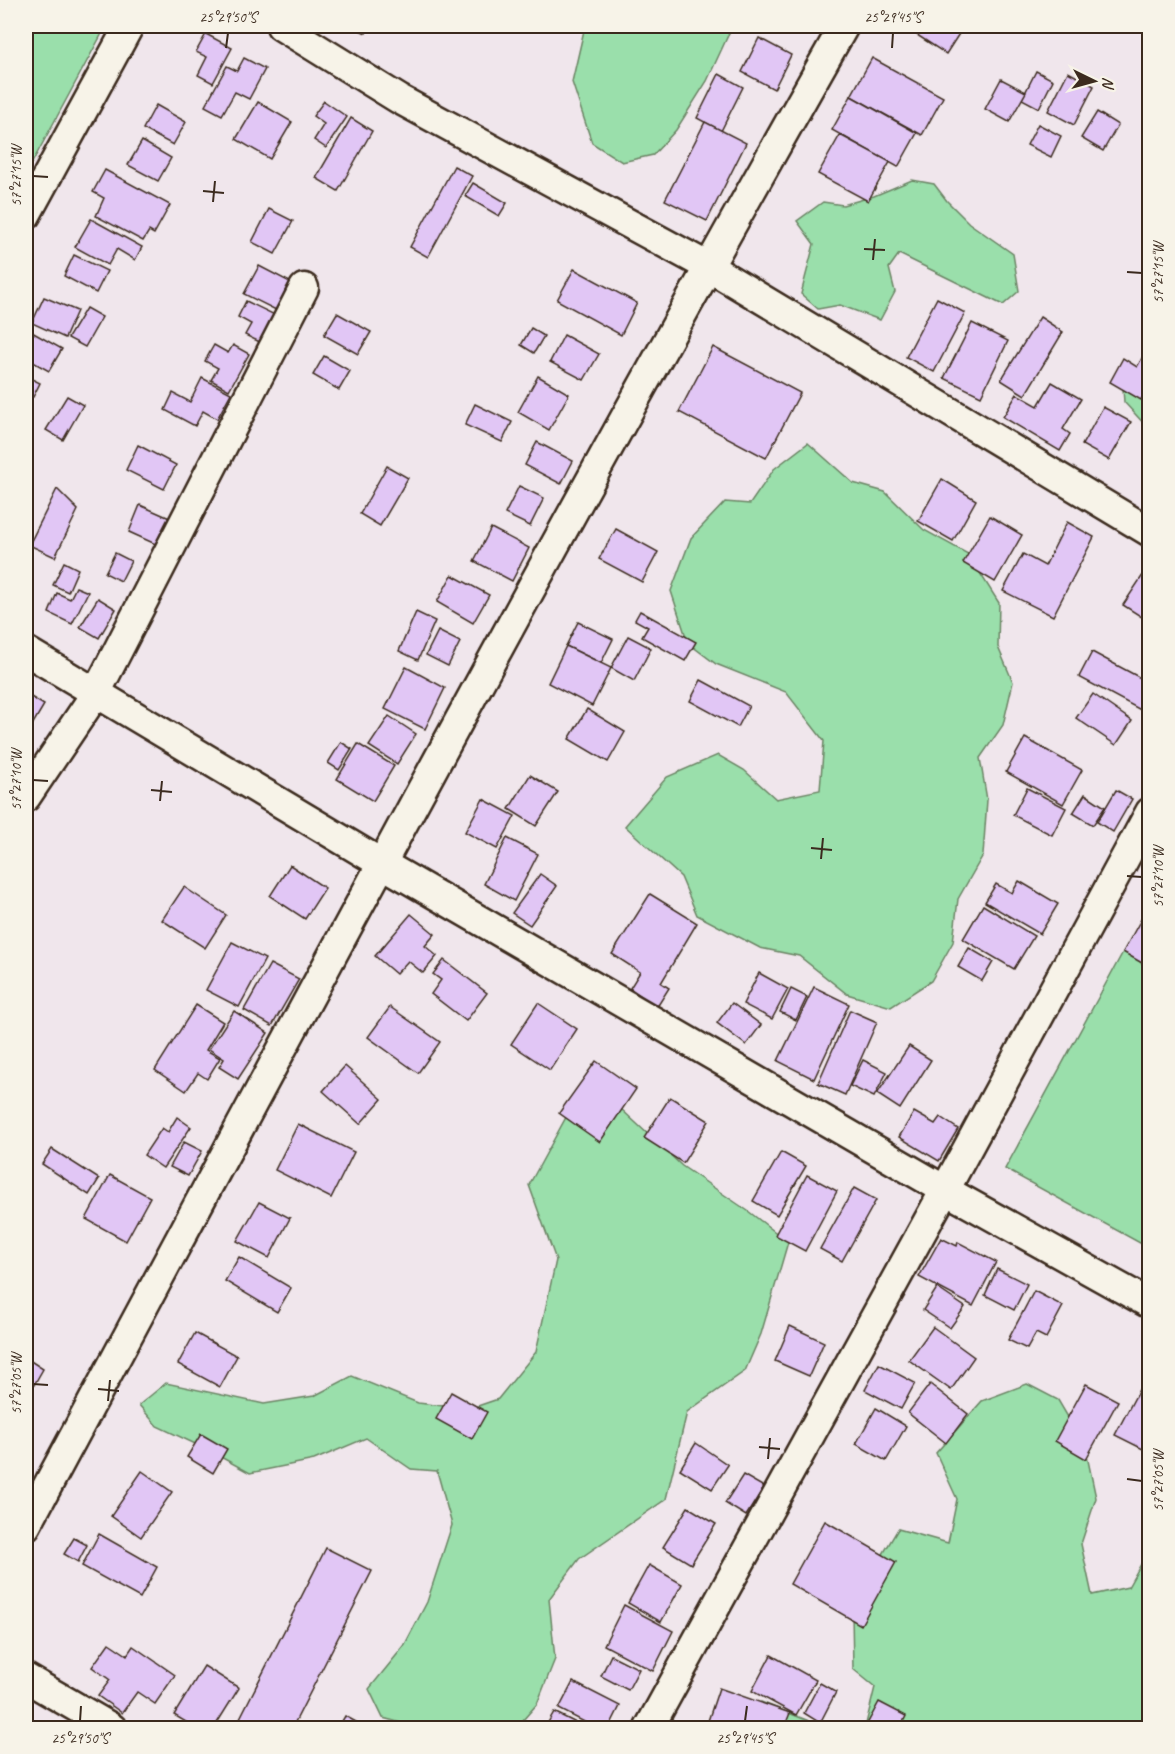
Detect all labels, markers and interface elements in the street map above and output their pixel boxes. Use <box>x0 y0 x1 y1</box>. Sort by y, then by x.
text: 25°29'50"S <box>199 8 259 27</box>
text: 25°29'45"S <box>864 8 924 27</box>
north arrow <box>1064 51 1124 111</box>
text: N <box>1097 76 1118 91</box>
text: 57°27'15"W <box>7 142 26 206</box>
text: 57°27'15"W <box>1149 239 1168 303</box>
text: 57°27'10"W <box>7 746 26 810</box>
text: 57°27'10"W <box>1149 843 1168 907</box>
text: 57°27'05"W <box>7 1350 26 1414</box>
text: 57°27'05"W <box>1149 1447 1168 1511</box>
text: 25°29'50"S <box>51 1729 111 1748</box>
text: 25°29'45"S <box>716 1729 776 1748</box>

